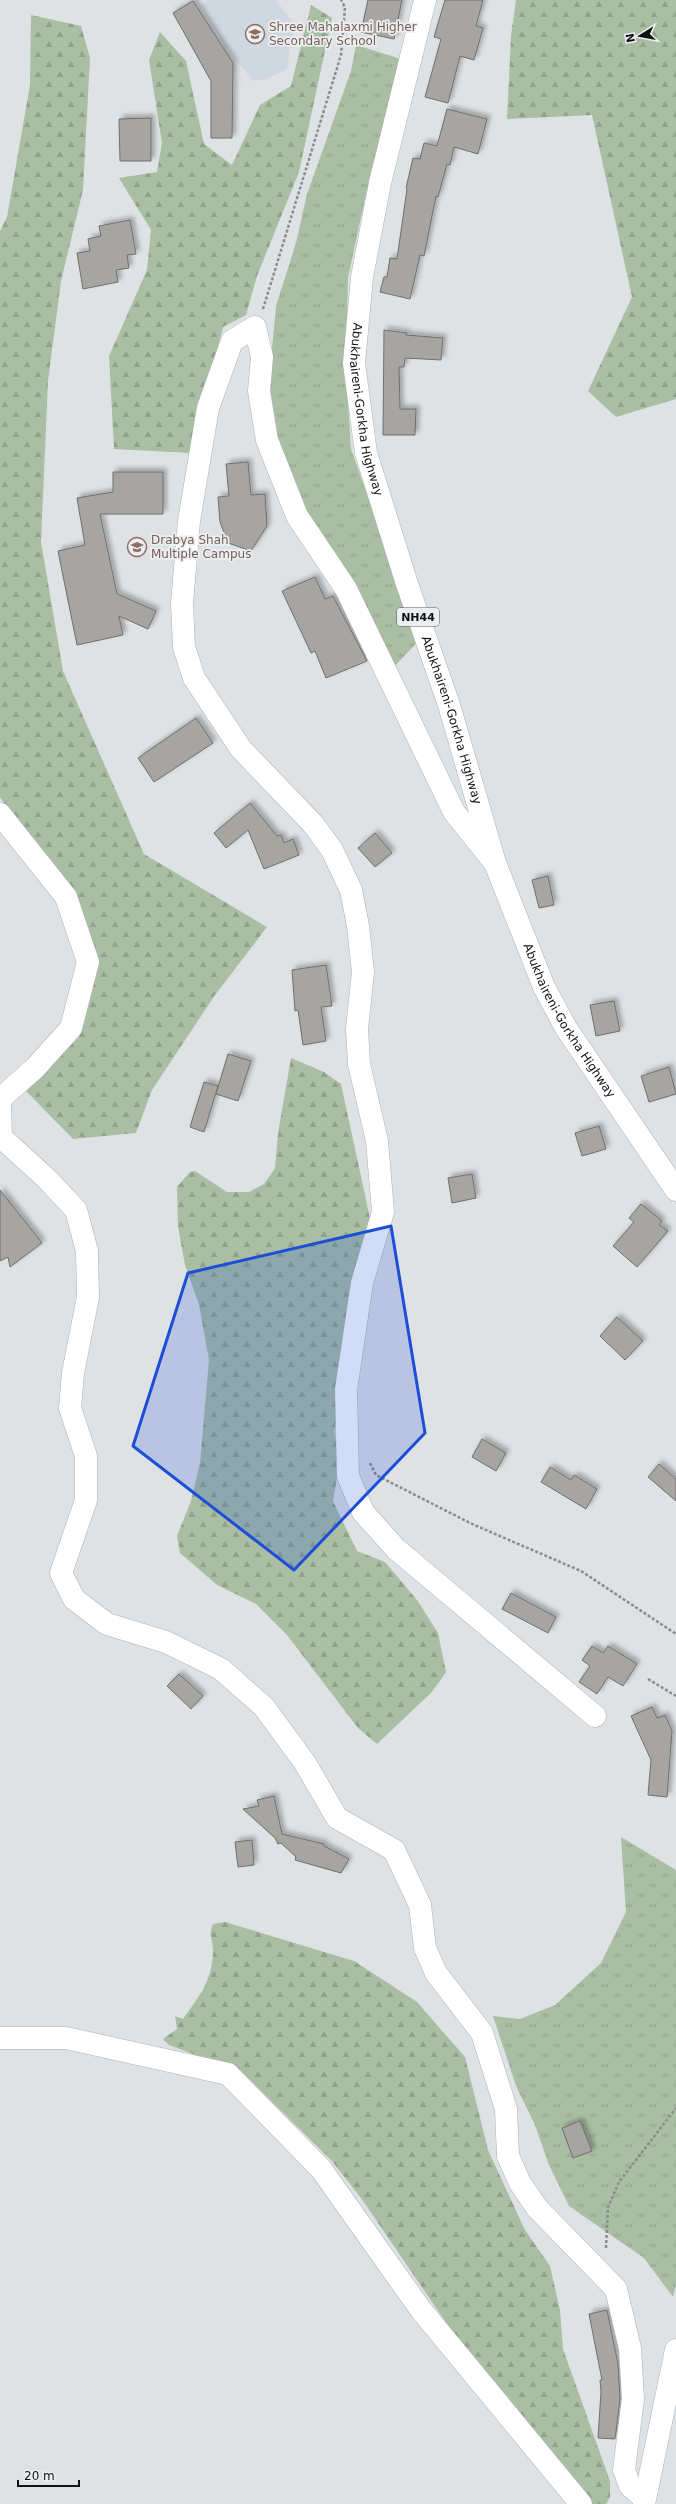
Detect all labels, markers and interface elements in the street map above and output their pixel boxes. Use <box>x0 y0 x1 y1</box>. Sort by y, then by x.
north arrow <box>620 16 660 56</box>
place label: Shree Mahalaxmi Higher Secondary School <box>269 20 417 48</box>
school or university icon: Shree Mahalaxmi Higher Secondary School <box>244 23 266 45</box>
text: N <box>623 32 638 44</box>
street label: Abukhaireni-Gorkha Highway <box>347 322 386 498</box>
place label: Drabya Shah Multiple Campus <box>151 533 251 561</box>
school or university icon: Drabya Shah Multiple Campus <box>126 536 148 558</box>
road number: NH44 <box>397 608 439 626</box>
street label: Abukhaireni-Gorkha Highway <box>419 634 485 806</box>
street label: Abukhaireni-Gorkha Highway <box>520 941 618 1100</box>
scale bar <box>18 2462 79 2488</box>
text: 20 m <box>24 2469 55 2483</box>

